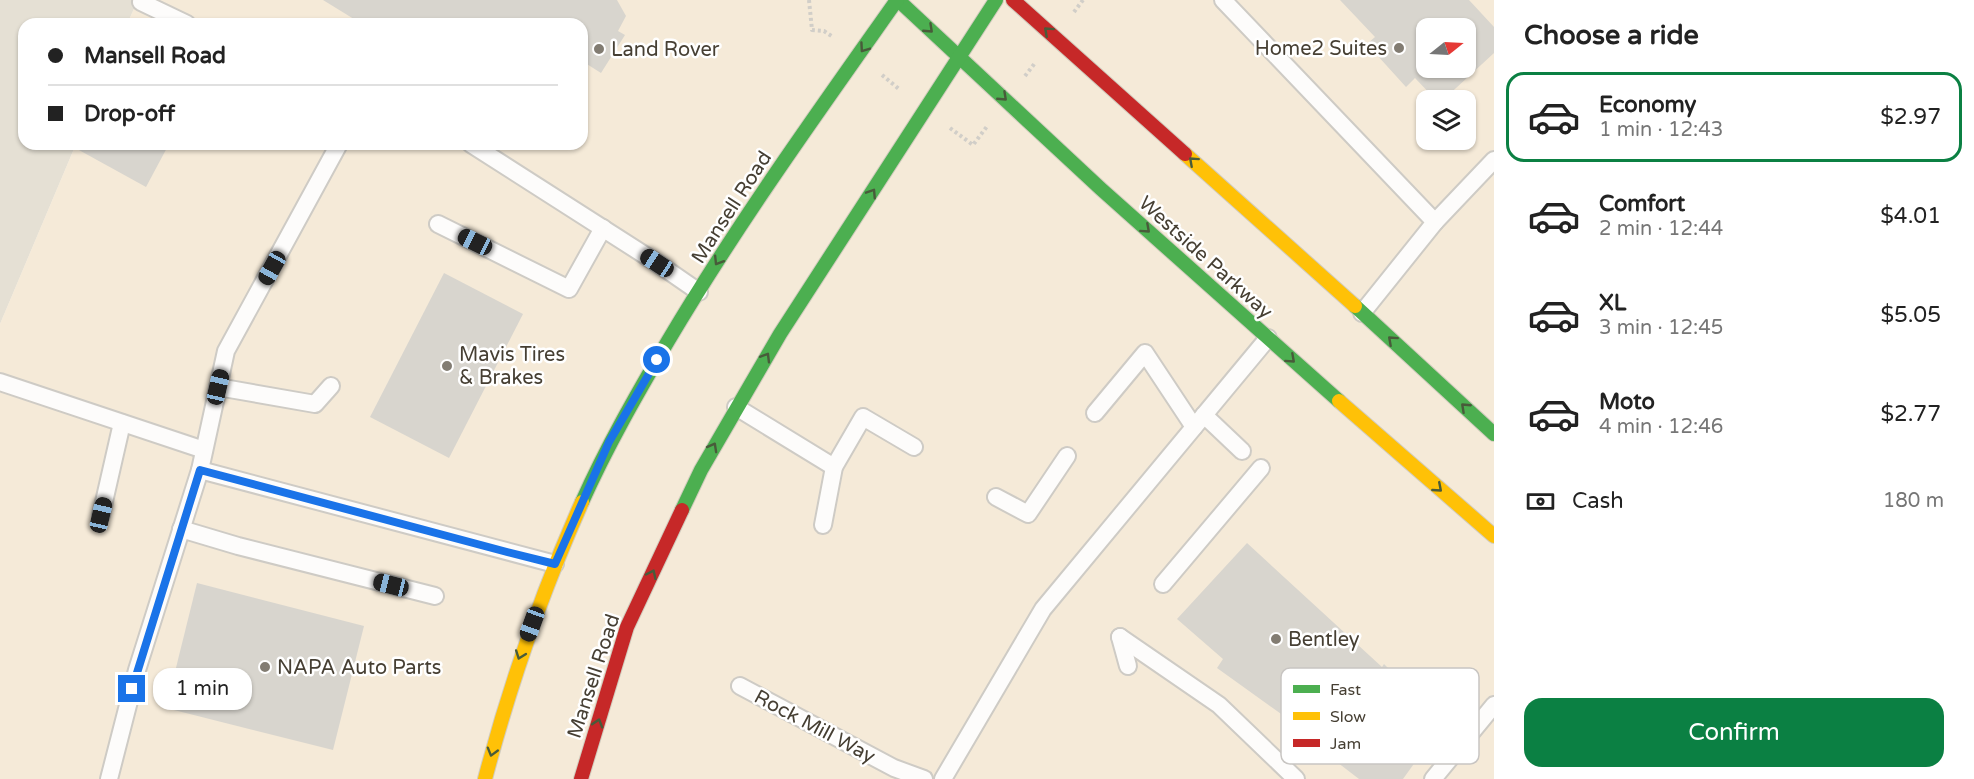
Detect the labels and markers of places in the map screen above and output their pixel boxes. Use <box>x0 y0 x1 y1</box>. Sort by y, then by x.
place label: Home2 Suites <box>1255 37 1387 61</box>
place label: Land Rover <box>611 38 720 62</box>
marker: Home2 Suites <box>1392 41 1406 55</box>
marker: Land Rover <box>592 42 606 56</box>
place label: Mavis Tires & Brakes <box>459 343 565 390</box>
marker: Mavis Tires & Brakes <box>440 359 454 373</box>
place label: Bentley <box>1288 628 1360 652</box>
marker: Bentley <box>1269 632 1283 646</box>
place label: NAPA Auto Parts <box>277 656 441 680</box>
marker: NAPA Auto Parts <box>258 660 272 674</box>

